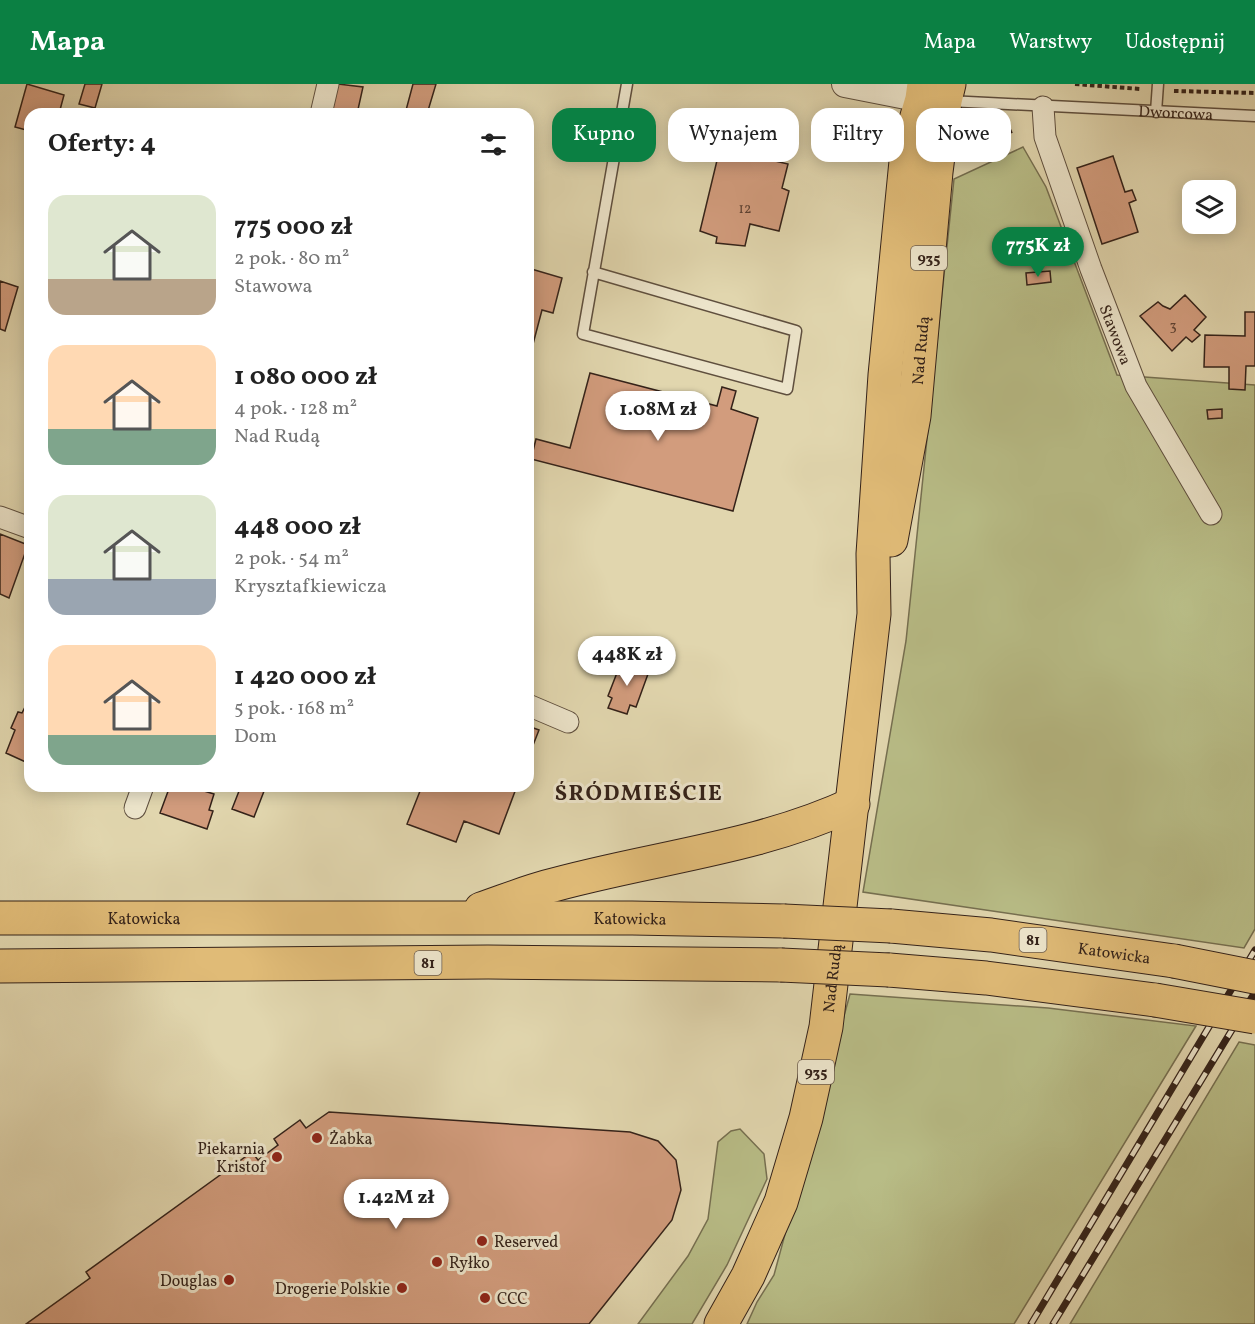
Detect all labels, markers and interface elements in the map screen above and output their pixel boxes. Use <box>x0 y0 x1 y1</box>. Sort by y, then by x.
text: Mapa <box>30 23 105 62</box>
text: Mapa <box>924 28 976 57</box>
text: Warstwy <box>1009 28 1092 57</box>
text: Udostępnij <box>1125 28 1225 57</box>
street label: Dworcowa <box>1138 101 1214 127</box>
chip: Kupno <box>552 108 656 162</box>
chip: Wynajem <box>668 108 799 162</box>
chip: Filtry <box>811 108 904 162</box>
chip: Nowe <box>916 108 1011 162</box>
text: Oferty: 4 <box>48 126 156 162</box>
icon: filters <box>477 128 510 161</box>
map controls <box>1182 180 1236 234</box>
button: layers <box>1182 180 1236 234</box>
house number: 12 <box>739 200 751 219</box>
text: 775 000 zł <box>234 209 352 245</box>
icon: home <box>96 219 168 291</box>
pin: 775K zł <box>983 227 1093 278</box>
text: 775K zł <box>1006 232 1070 260</box>
text: 2 pok. · 80 m² <box>234 245 349 273</box>
road number: 935 <box>911 246 947 270</box>
text: Stawowa <box>234 273 313 301</box>
street label: Stawowa <box>1093 302 1136 369</box>
street label: Nad Rudą <box>908 315 936 386</box>
house number: 3 <box>1169 317 1177 336</box>
text: 1 080 000 zł <box>234 359 377 395</box>
icon: home <box>96 369 168 441</box>
pin: 1.08M zł <box>596 391 720 442</box>
text: 4 pok. · 128 m² <box>234 395 357 423</box>
text: 1.08M zł <box>619 396 697 424</box>
text: Nad Rudą <box>234 423 320 451</box>
text: 448 000 zł <box>234 509 360 545</box>
icon: home <box>96 519 168 591</box>
text: 2 pok. · 54 m² <box>234 545 349 573</box>
text: Krysztafkiewicza <box>234 573 387 601</box>
pin: 448K zł <box>572 636 682 687</box>
text: 448K zł <box>592 641 662 669</box>
text: 1 420 000 zł <box>234 659 376 695</box>
icon: home <box>96 669 168 741</box>
text: 5 pok. · 168 m² <box>234 695 354 723</box>
text: Dom <box>234 723 277 751</box>
district label: ŚRÓDMIEŚCIE <box>555 779 723 810</box>
street label: Katowicka <box>107 909 181 931</box>
street label: Katowicka <box>593 909 667 932</box>
road number: 81 <box>1020 928 1046 952</box>
street label: Katowicka <box>1076 938 1152 971</box>
street label: Nad Rudą <box>819 943 849 1014</box>
road number: 81 <box>414 951 442 975</box>
road number: 935 <box>798 1060 834 1084</box>
place label: Żabka <box>329 1129 372 1151</box>
marker: Żabka <box>310 1131 324 1145</box>
place label: Piekarnia Kristof <box>198 1139 267 1179</box>
marker: Piekarnia Kristof <box>270 1150 284 1164</box>
pin: 1.42M zł <box>334 1179 458 1230</box>
text: 1.42M zł <box>358 1184 434 1212</box>
place label: Reserved <box>494 1232 558 1254</box>
marker: Reserved <box>475 1234 489 1248</box>
place label: Ryłko <box>449 1253 490 1275</box>
marker: Ryłko <box>430 1255 444 1269</box>
place label: Douglas <box>160 1271 217 1293</box>
marker: Douglas <box>222 1273 236 1287</box>
place label: Drogerie Polskie <box>275 1279 390 1301</box>
marker: Drogerie Polskie <box>395 1281 409 1295</box>
place label: CCC <box>497 1289 528 1311</box>
marker: CCC <box>478 1291 492 1305</box>

